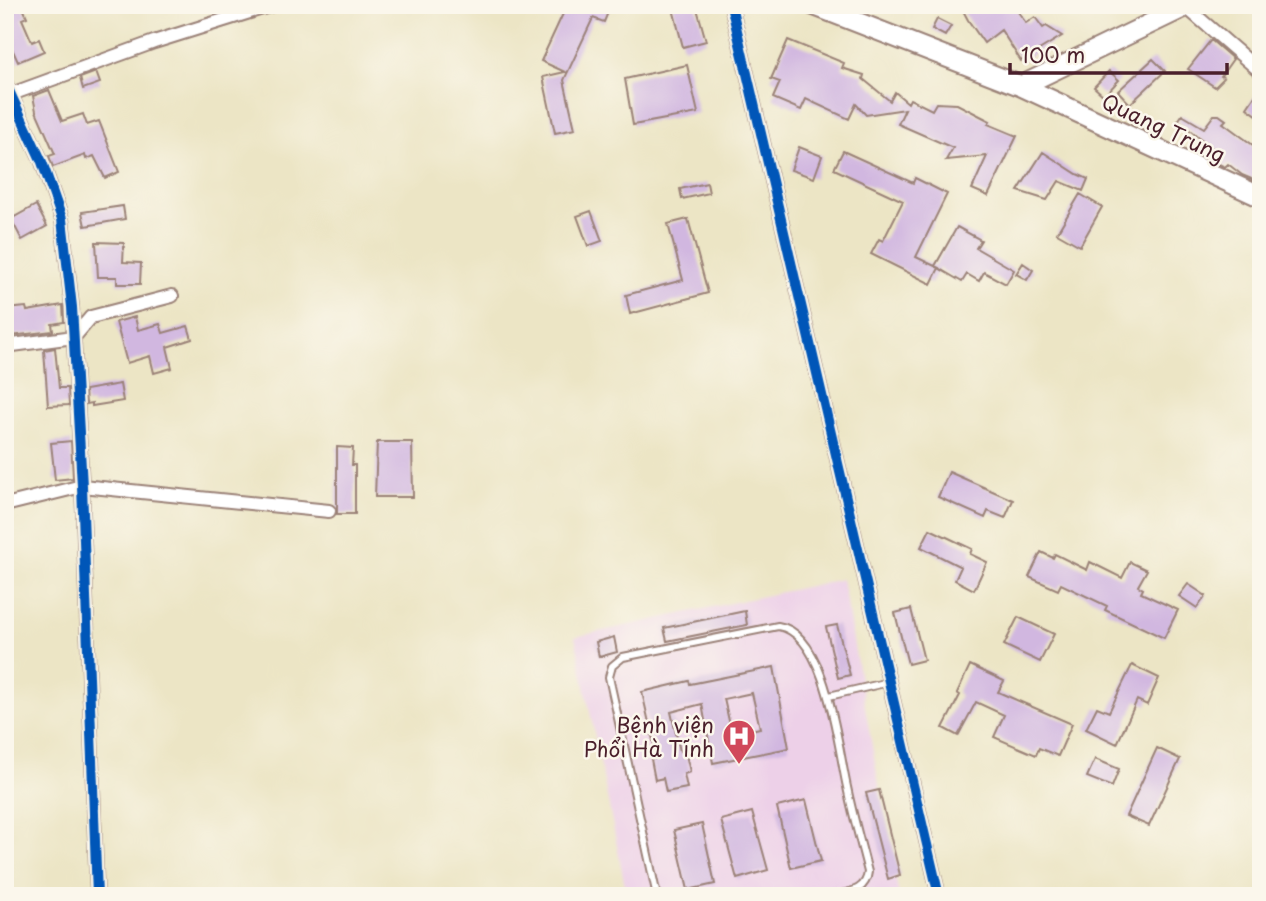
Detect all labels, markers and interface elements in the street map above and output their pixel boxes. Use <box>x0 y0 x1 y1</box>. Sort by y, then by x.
scale bar <box>1010 32 1228 76</box>
text: 100 m <box>1021 38 1085 70</box>
street label: Quang Trung <box>1097 84 1231 170</box>
place label: Bệnh viện Phổi Hà Tĩnh <box>584 708 714 764</box>
hospital icon: Bệnh viện Phổi Hà Tĩnh <box>720 717 758 766</box>

